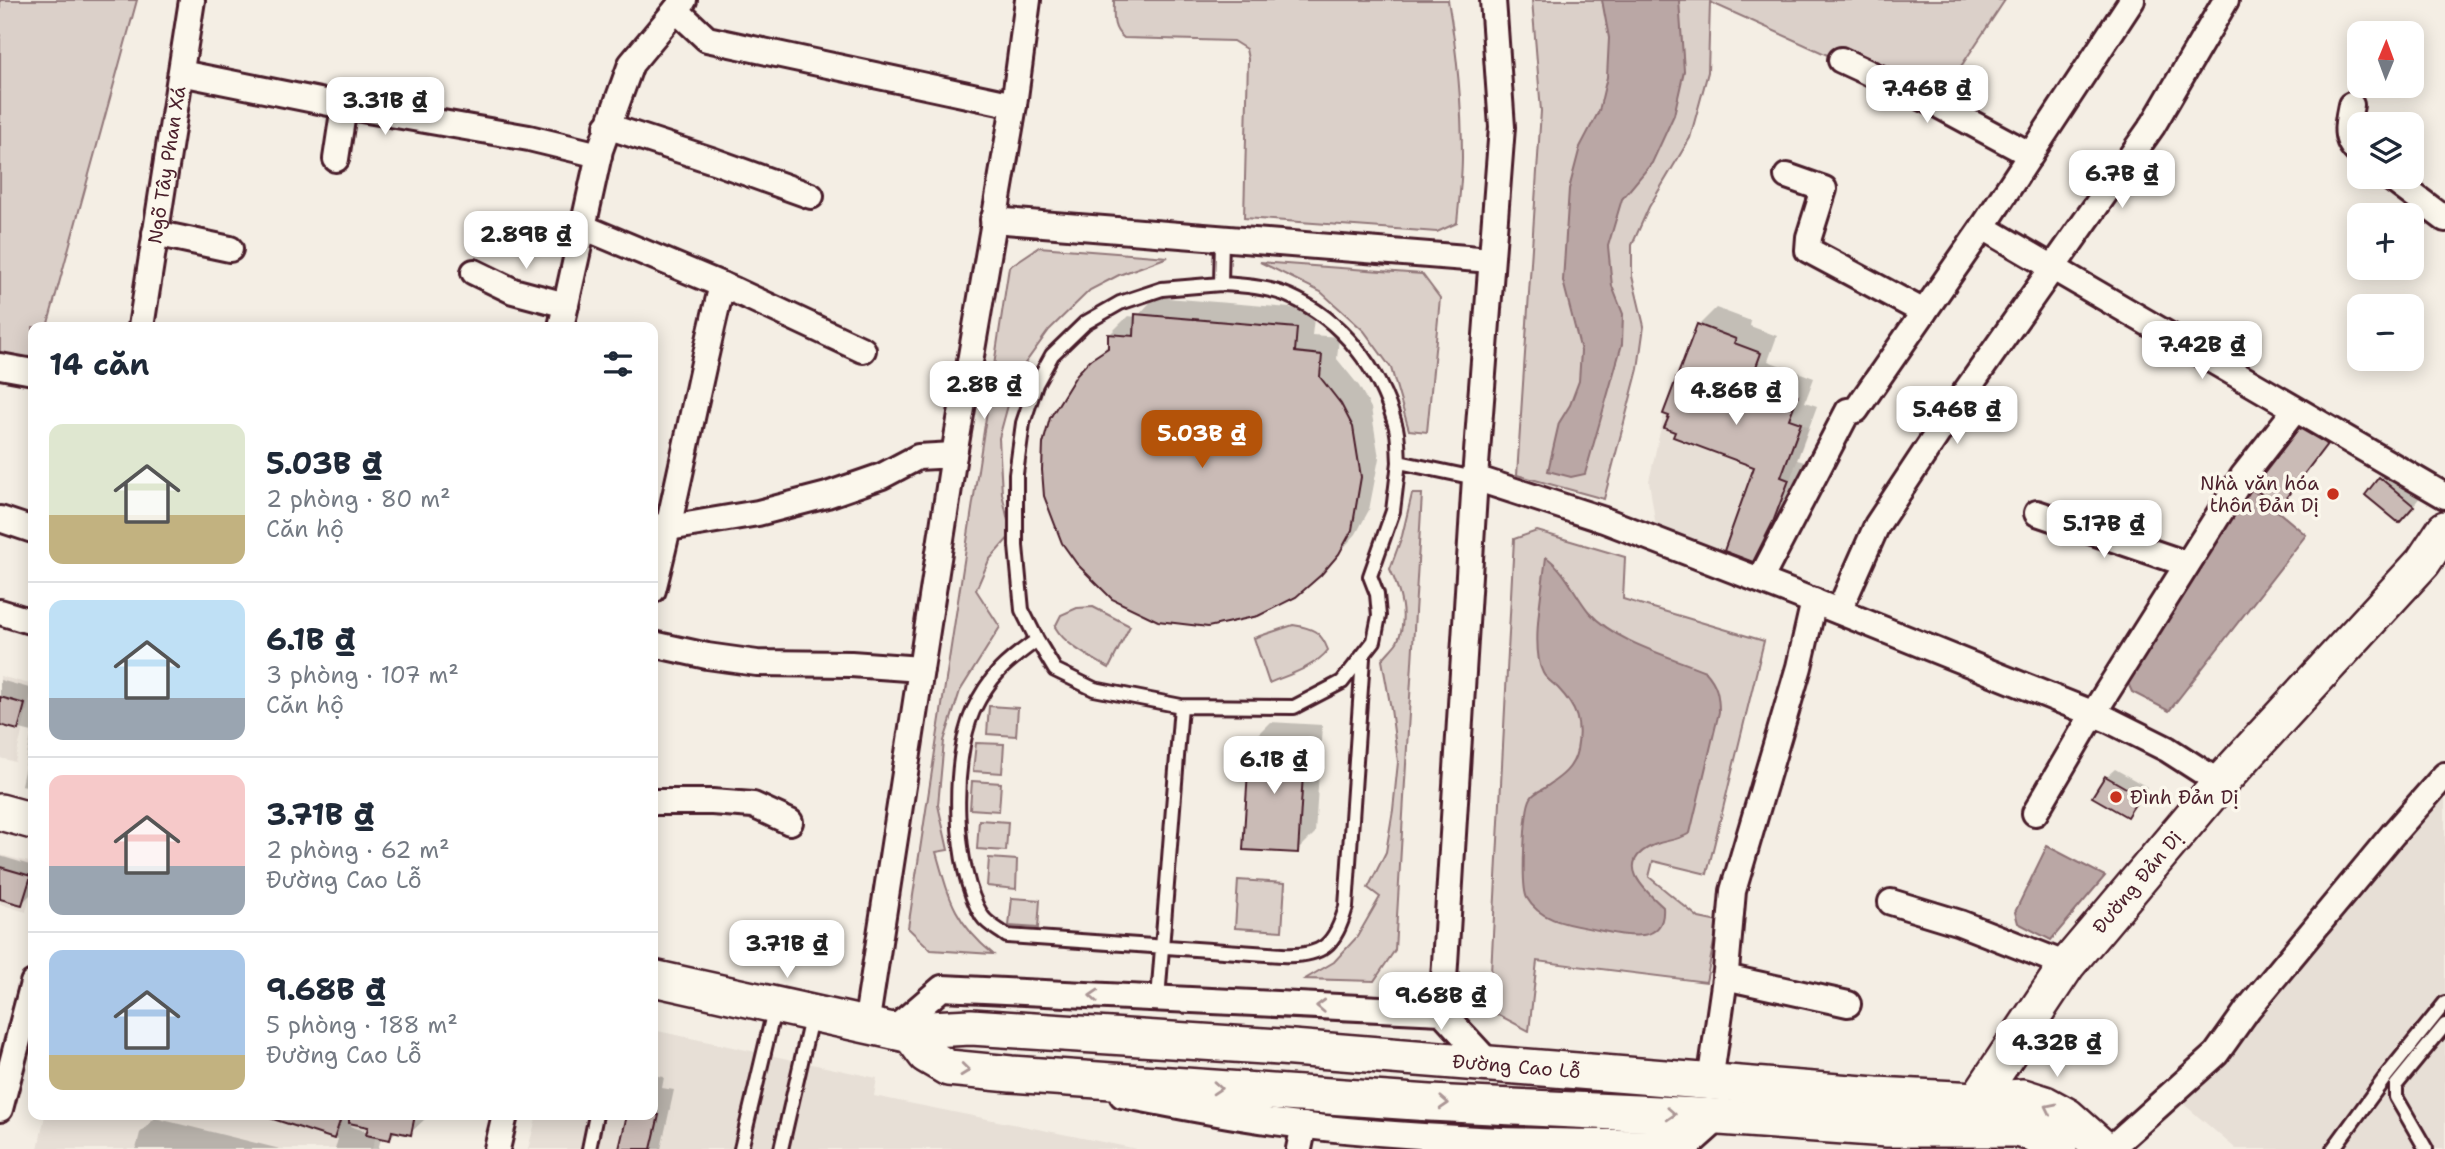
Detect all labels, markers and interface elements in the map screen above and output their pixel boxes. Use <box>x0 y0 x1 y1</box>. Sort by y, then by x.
north arrow <box>2347 21 2424 98</box>
map controls <box>2347 21 2424 371</box>
pin: 7.46B ₫ <box>1862 66 1992 125</box>
text: 7.46B ₫ <box>1882 73 1972 103</box>
pin: 3.31B ₫ <box>320 78 450 137</box>
street label: Ngõ Tây Phan Xá <box>142 84 191 246</box>
text: 3.31B ₫ <box>342 85 428 115</box>
button: layers <box>2347 112 2424 189</box>
pin: 6.7B ₫ <box>2065 150 2179 210</box>
text: 6.7B ₫ <box>2085 158 2159 188</box>
button: + <box>2347 203 2424 280</box>
pin: 2.89B ₫ <box>461 212 591 271</box>
text: 2.89B ₫ <box>480 219 572 249</box>
button: − <box>2347 294 2424 371</box>
pin: 7.42B ₫ <box>2137 322 2267 381</box>
text: 7.42B ₫ <box>2158 329 2246 359</box>
text: 14 căn <box>49 344 150 385</box>
icon: filters <box>599 345 637 383</box>
pin: 2.8B ₫ <box>927 362 1041 421</box>
pin: 4.86B ₫ <box>1671 368 1801 427</box>
text: 2.8B ₫ <box>946 369 1022 399</box>
text: 4.86B ₫ <box>1690 375 1782 405</box>
pin: 5.46B ₫ <box>1892 386 2022 446</box>
text: 5.46B ₫ <box>1912 394 2002 424</box>
pin: 5.03B ₫ <box>1137 410 1267 470</box>
text: 5.03B ₫ <box>1157 418 1247 448</box>
text: 5.03B ₫ <box>266 443 383 484</box>
icon: home <box>105 452 189 536</box>
place label: Nhà văn hóa thôn Đản Dị <box>2200 471 2319 518</box>
text: 2 phòng · 80 m² <box>266 484 451 514</box>
marker: Nhà văn hóa thôn Đản Dị <box>2325 486 2341 502</box>
pin: 5.17B ₫ <box>2039 500 2169 560</box>
text: 5.17B ₫ <box>2063 508 2145 538</box>
text: Căn hộ <box>266 514 344 544</box>
text: 6.1B ₫ <box>266 619 356 660</box>
icon: home <box>105 628 189 712</box>
text: 3 phòng · 107 m² <box>266 660 459 690</box>
text: Căn hộ <box>266 690 344 720</box>
pin: 6.1B ₫ <box>1217 736 1331 796</box>
text: 6.1B ₫ <box>1240 744 1308 774</box>
place label: Đình Đản Dị <box>2130 785 2239 810</box>
marker: Đình Đản Dị <box>2108 789 2124 805</box>
text: 3.71B ₫ <box>266 794 375 835</box>
icon: home <box>105 803 189 887</box>
street label: Đường Đản Dị <box>2087 826 2187 939</box>
text: 2 phòng · 62 m² <box>266 835 450 865</box>
text: Đường Cao Lỗ <box>266 865 422 895</box>
pin: 3.71B ₫ <box>722 920 852 980</box>
text: 3.71B ₫ <box>745 928 829 958</box>
text: 9.68B ₫ <box>266 969 386 1010</box>
pin: 9.68B ₫ <box>1376 972 1506 1032</box>
icon: home <box>105 978 189 1062</box>
text: 9.68B ₫ <box>1395 980 1487 1010</box>
one-way arrow <box>1088 988 1099 1003</box>
one-way arrow <box>1316 998 1326 1014</box>
text: 5 phòng · 188 m² <box>266 1010 458 1040</box>
pin: 4.32B ₫ <box>1992 1020 2122 1079</box>
text: 4.32B ₫ <box>2012 1027 2102 1057</box>
text: Đường Cao Lỗ <box>266 1040 422 1070</box>
street label: Đường Cao Lỗ <box>1451 1049 1582 1084</box>
one-way arrow <box>960 1062 971 1077</box>
one-way arrow <box>1212 1080 1223 1095</box>
one-way arrow <box>1439 1096 1450 1111</box>
one-way arrow <box>2045 1102 2057 1116</box>
one-way arrow <box>1666 1107 1677 1122</box>

